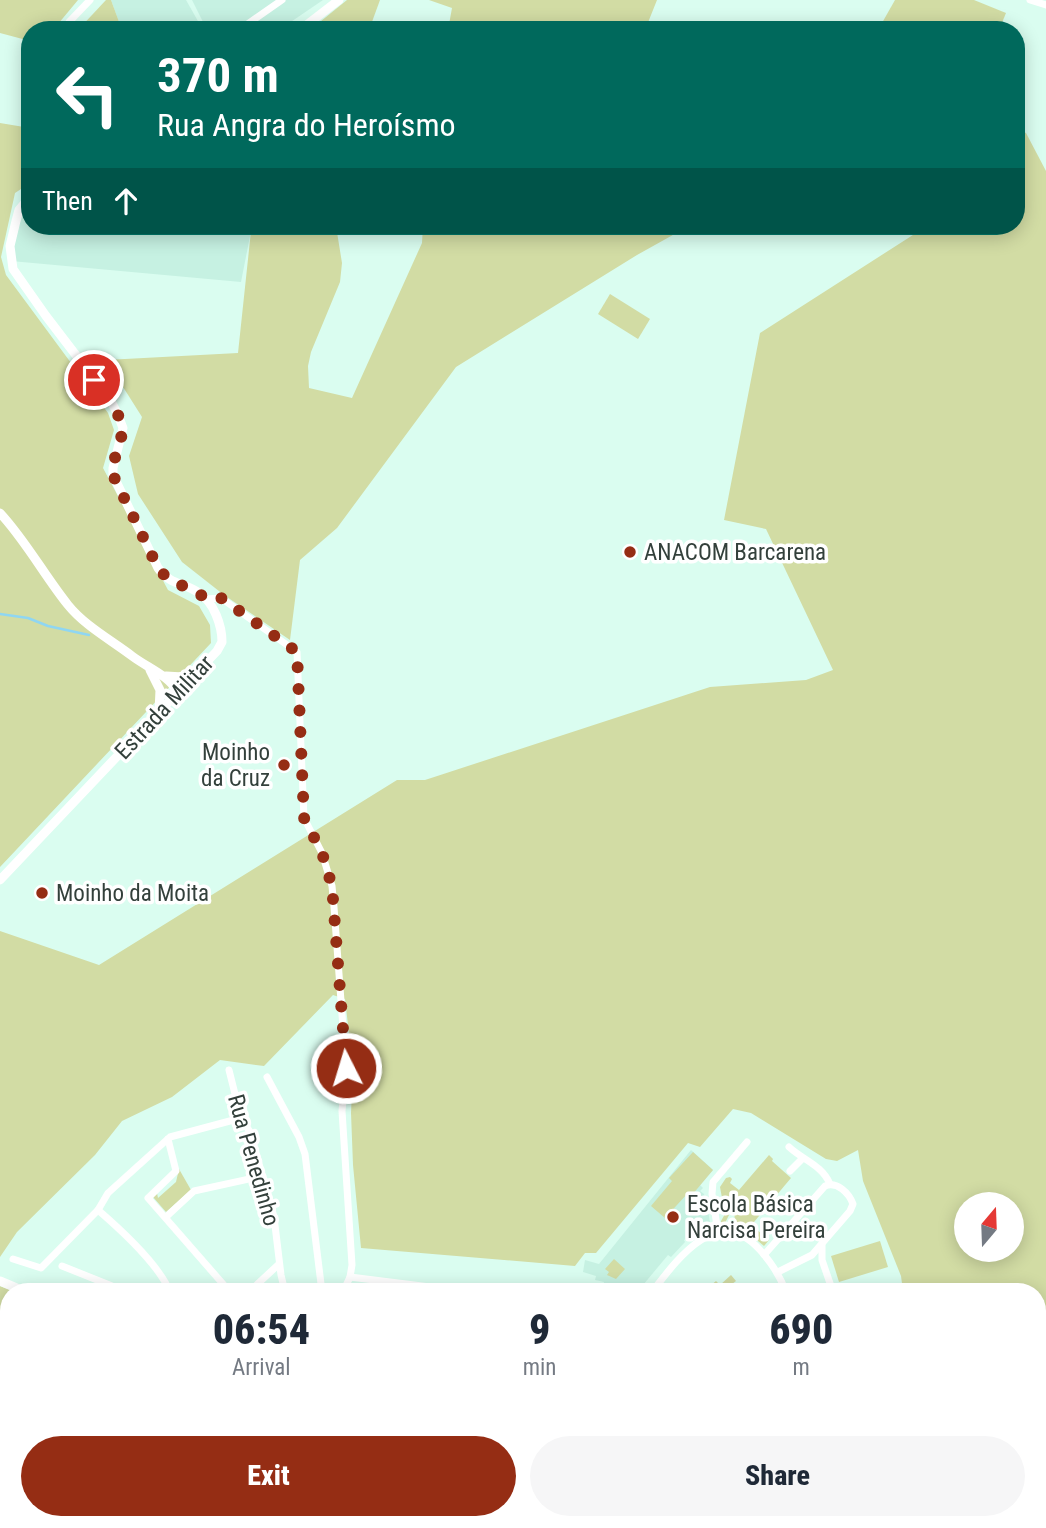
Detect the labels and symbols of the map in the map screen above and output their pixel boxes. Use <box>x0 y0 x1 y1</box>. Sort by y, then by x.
pin <box>64 350 124 410</box>
place label: ANACOM Barcarena <box>644 539 826 566</box>
marker: ANACOM Barcarena <box>622 544 638 560</box>
street label: Estrada Militar <box>109 650 219 765</box>
place label: Moinho da Cruz <box>201 739 270 792</box>
marker: Moinho da Cruz <box>276 757 292 773</box>
place label: Moinho da Moita <box>56 880 209 907</box>
marker: Moinho da Moita <box>34 885 50 901</box>
position arrow <box>309 1031 383 1105</box>
street label: Rua Penedinho <box>222 1091 285 1229</box>
place label: Escola Básica Narcisa Pereira <box>687 1191 826 1244</box>
north arrow <box>954 1192 1024 1262</box>
marker: Escola Básica Narcisa Pereira <box>665 1209 681 1225</box>

